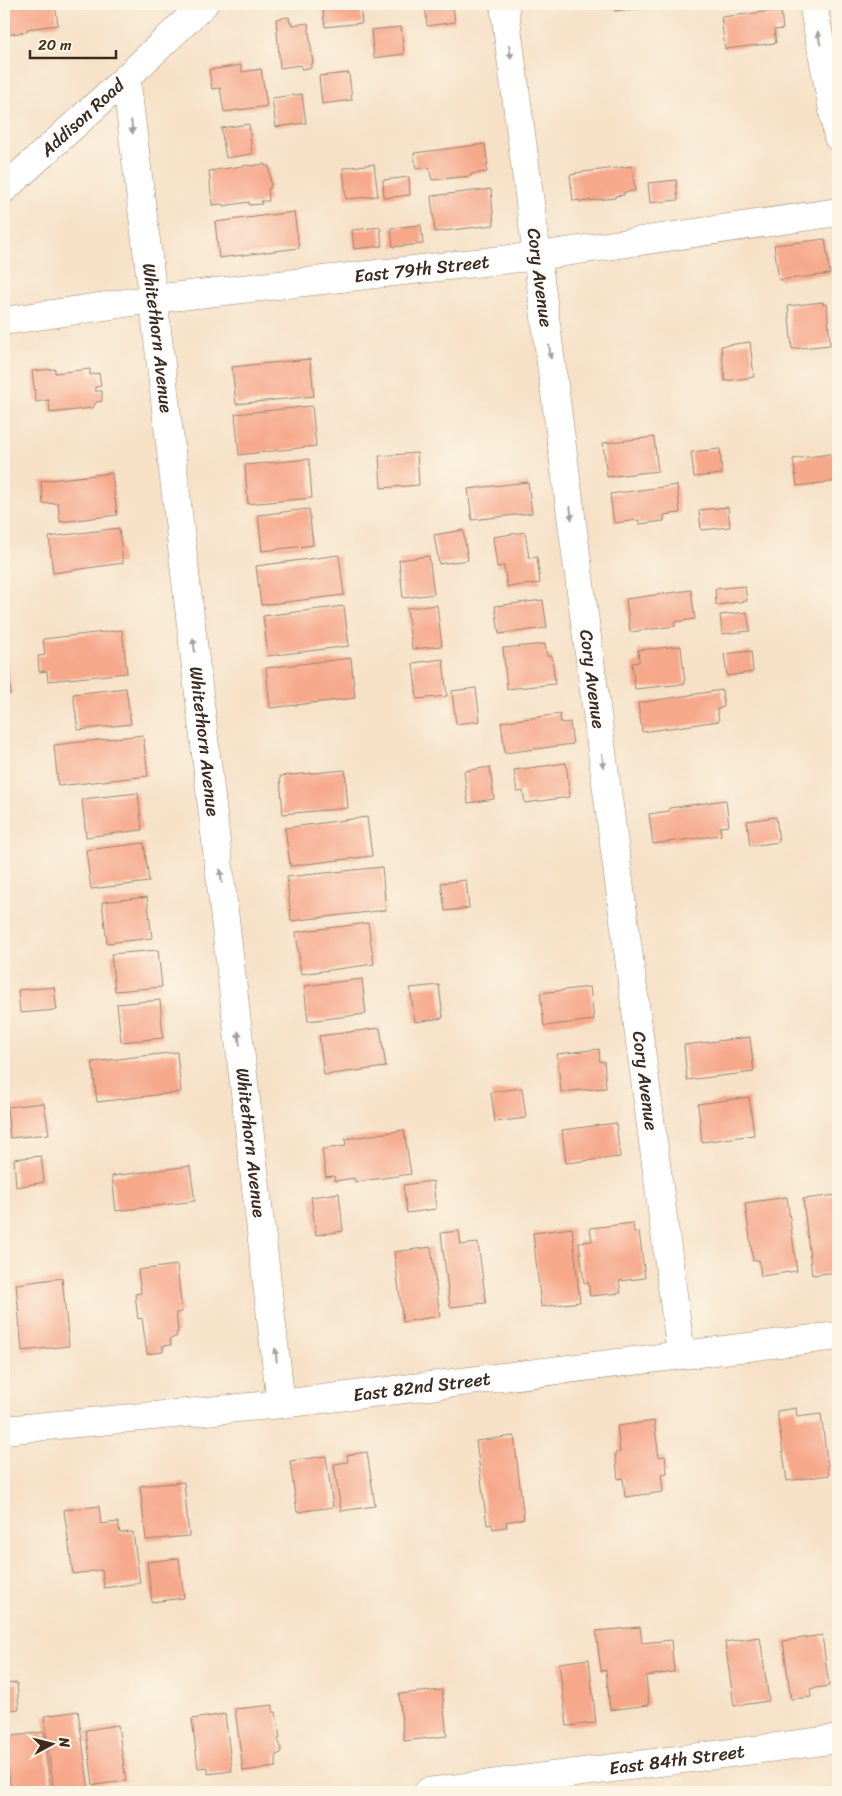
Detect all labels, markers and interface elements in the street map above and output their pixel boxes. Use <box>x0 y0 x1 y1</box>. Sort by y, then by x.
scale bar <box>30 28 116 60</box>
one-way arrow <box>815 29 823 45</box>
text: 20 m <box>38 32 72 58</box>
one-way arrow <box>506 44 514 60</box>
street label: Addison Road <box>32 69 133 166</box>
one-way arrow <box>128 119 136 135</box>
street label: Cory Avenue <box>518 226 562 329</box>
street label: East 79th Street <box>353 246 491 292</box>
street label: Whitethorn Avenue <box>133 261 182 415</box>
one-way arrow <box>546 344 554 360</box>
one-way arrow <box>567 505 575 521</box>
street label: Cory Avenue <box>570 628 615 731</box>
one-way arrow <box>190 637 198 653</box>
street label: Whitethorn Avenue <box>180 665 229 818</box>
one-way arrow <box>600 753 608 769</box>
one-way arrow <box>217 868 225 884</box>
one-way arrow <box>235 1029 243 1045</box>
street label: Cory Avenue <box>623 1029 667 1132</box>
street label: Whitethorn Avenue <box>226 1066 275 1220</box>
one-way arrow <box>272 1347 280 1363</box>
street label: East 82nd Street <box>351 1363 492 1411</box>
north arrow <box>28 1718 78 1768</box>
text: N <box>51 1735 77 1749</box>
street label: East 84th Street <box>607 1735 747 1784</box>

